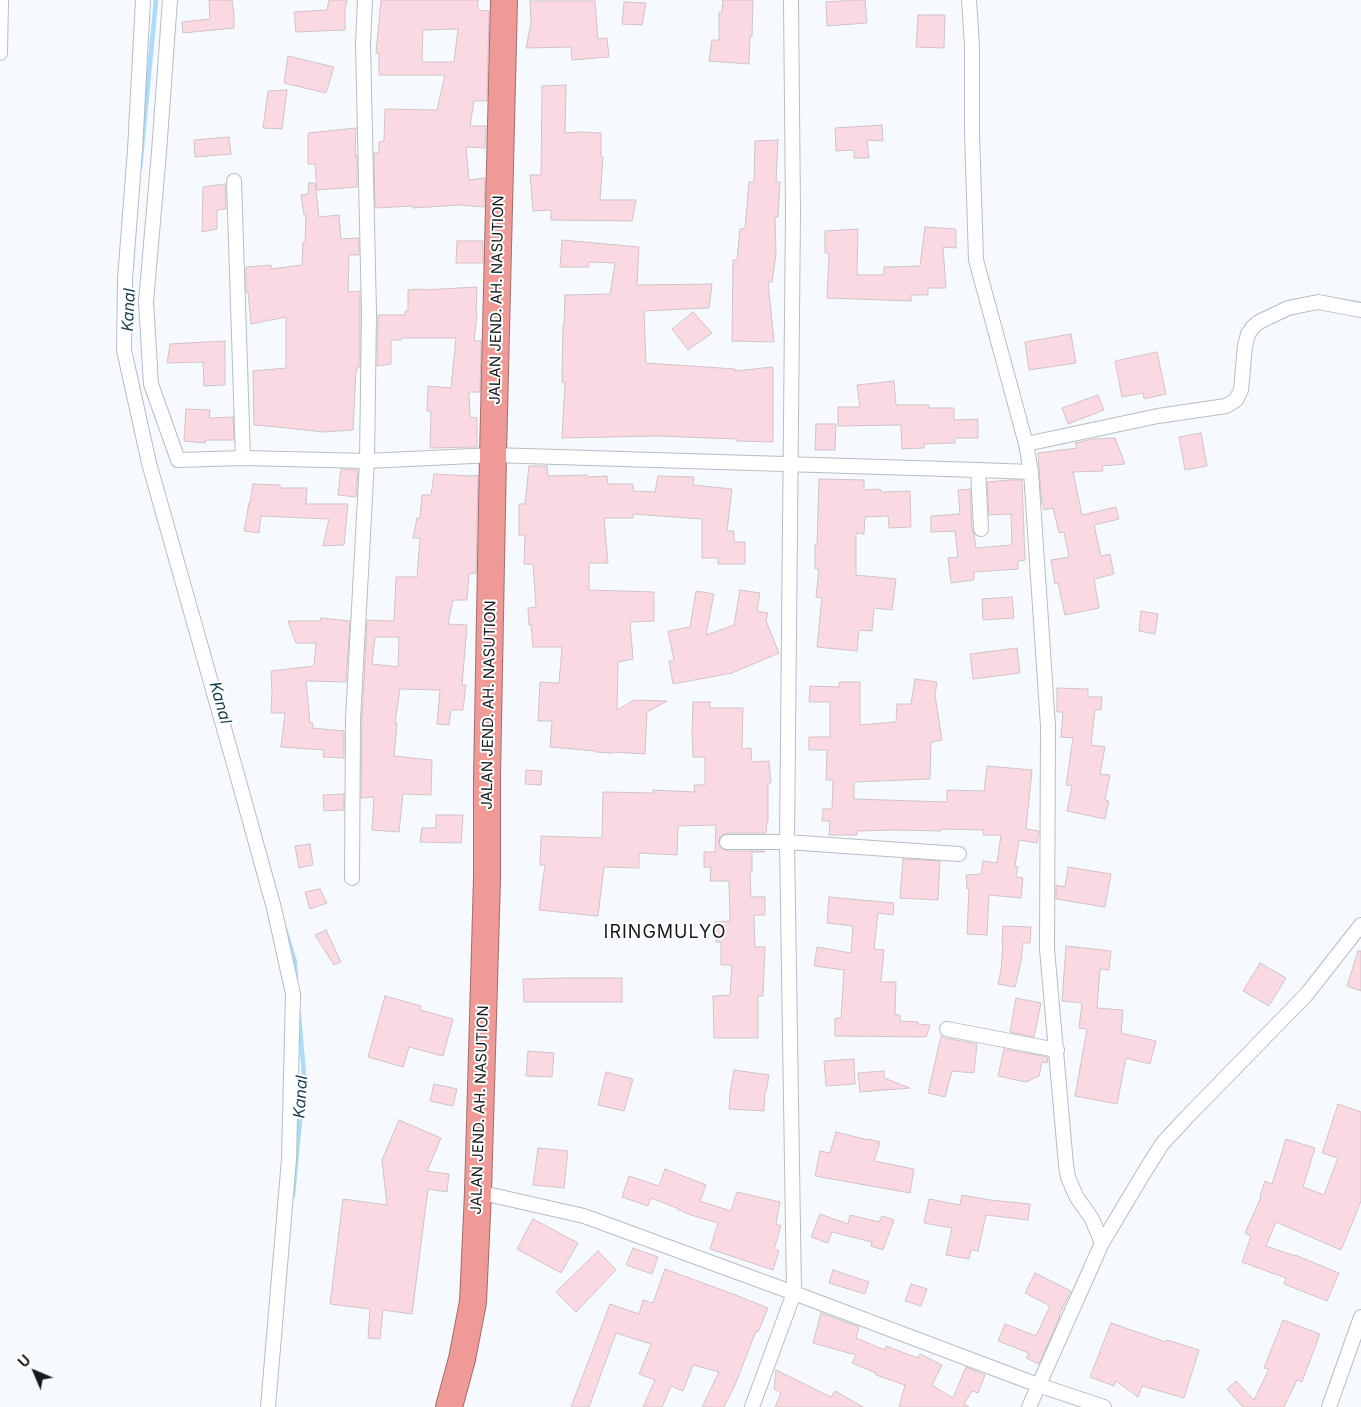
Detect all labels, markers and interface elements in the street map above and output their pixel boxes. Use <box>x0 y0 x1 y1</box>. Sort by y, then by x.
street label: JALAN JEND. AH. NASUTION <box>486 195 508 405</box>
water label: Kanal <box>118 288 140 332</box>
street label: JALAN JEND. AH. NASUTION <box>478 600 500 810</box>
water label: Kanal <box>205 680 235 726</box>
district label: IRINGMULYO <box>602 922 728 944</box>
street label: JALAN JEND. AH. NASUTION <box>467 1005 493 1215</box>
water label: Kanal <box>290 1075 312 1119</box>
north arrow <box>10 1347 60 1397</box>
text: U <box>14 1351 34 1371</box>

